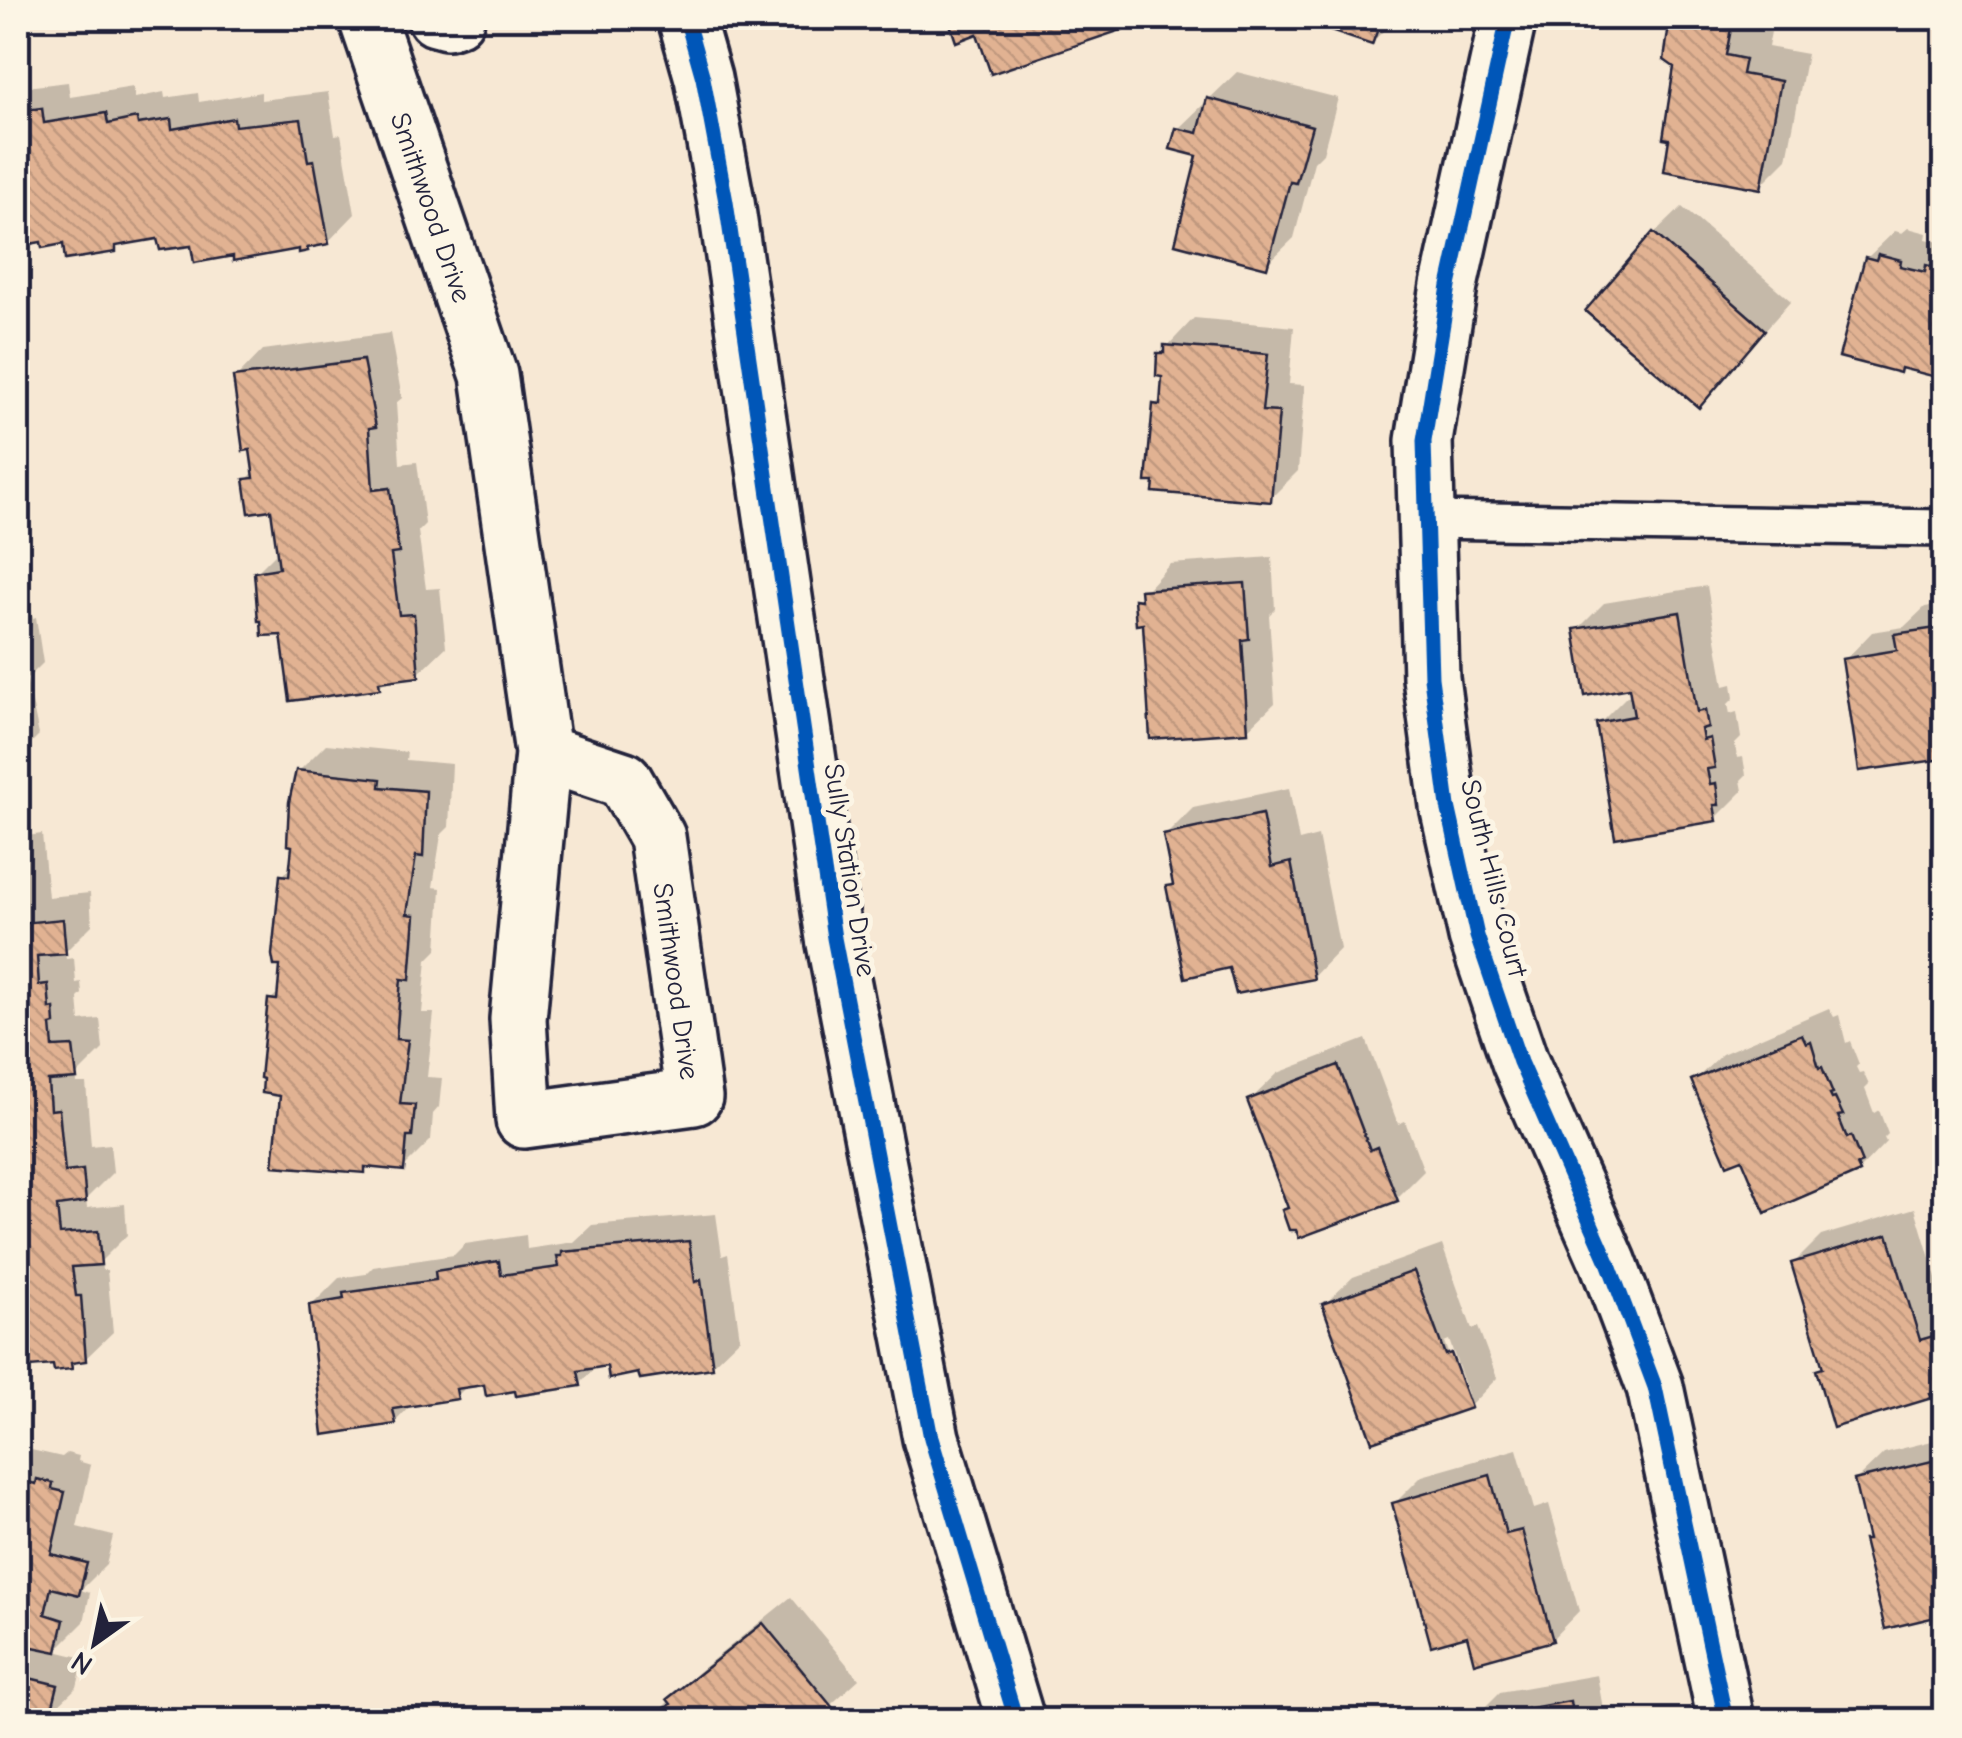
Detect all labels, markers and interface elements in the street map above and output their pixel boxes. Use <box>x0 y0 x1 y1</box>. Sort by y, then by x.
street label: Smithwood Drive <box>384 109 478 307</box>
street label: Sully Station Drive <box>817 761 883 979</box>
street label: South Hills Court <box>1454 776 1534 981</box>
street label: Smithwood Drive <box>646 881 706 1082</box>
north arrow <box>45 1593 145 1693</box>
text: N <box>66 1645 98 1682</box>

